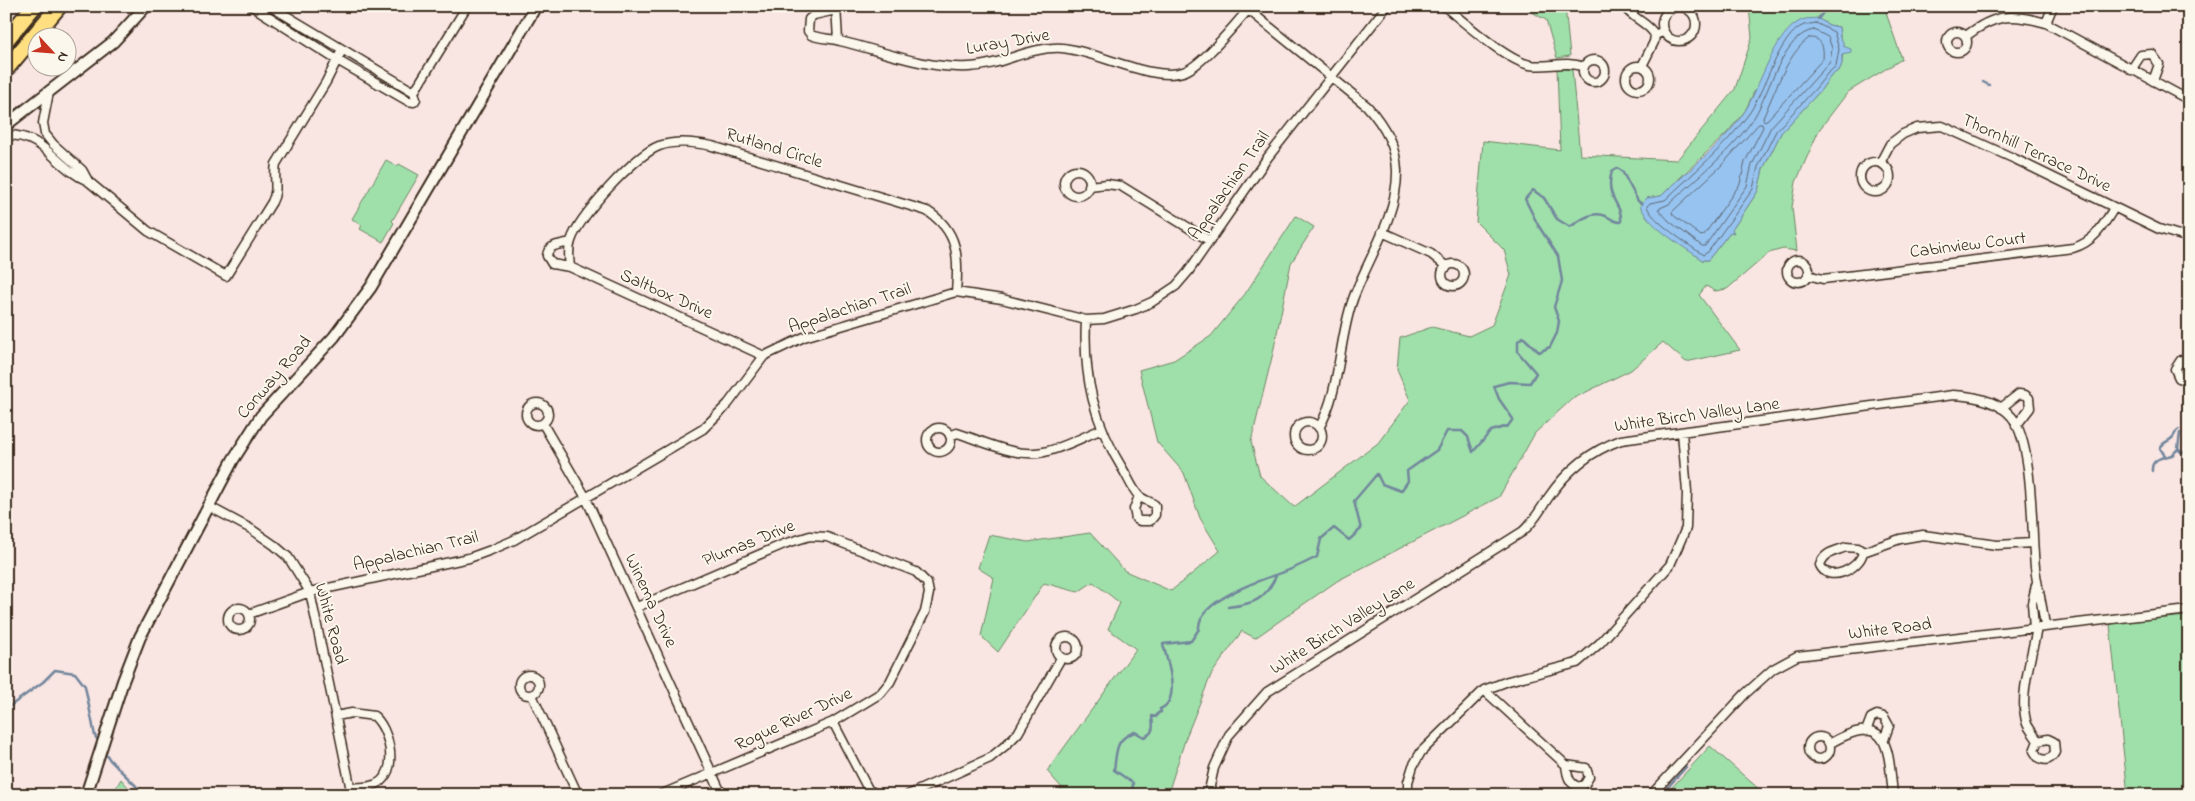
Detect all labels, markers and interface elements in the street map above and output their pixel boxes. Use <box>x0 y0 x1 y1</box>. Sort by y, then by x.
street label: Luray Drive <box>964 23 1053 63</box>
north arrow <box>28 28 78 78</box>
text: N <box>51 48 74 66</box>
street label: Thornhill Terrace Drive <box>1957 108 2116 200</box>
street label: Rutland Circle <box>722 122 827 176</box>
street label: Appalachian Trail <box>1183 126 1277 246</box>
street label: Cabinview Court <box>1908 226 2028 266</box>
street label: Saltbox Drive <box>615 263 718 327</box>
street label: Appalachian Trail <box>785 277 915 341</box>
street label: Conway Road <box>231 330 319 426</box>
street label: White Birch Valley Lane <box>1613 391 1782 440</box>
street label: Plumas Drive <box>699 513 800 574</box>
street label: Appalachian Trail <box>351 525 481 579</box>
street label: Winema Drive <box>617 550 683 653</box>
street label: White Birch Valley Lane <box>1266 571 1421 682</box>
street label: White Road <box>307 580 353 668</box>
street label: White Road <box>1847 612 1933 648</box>
street label: Rogue River Drive <box>731 681 858 759</box>

